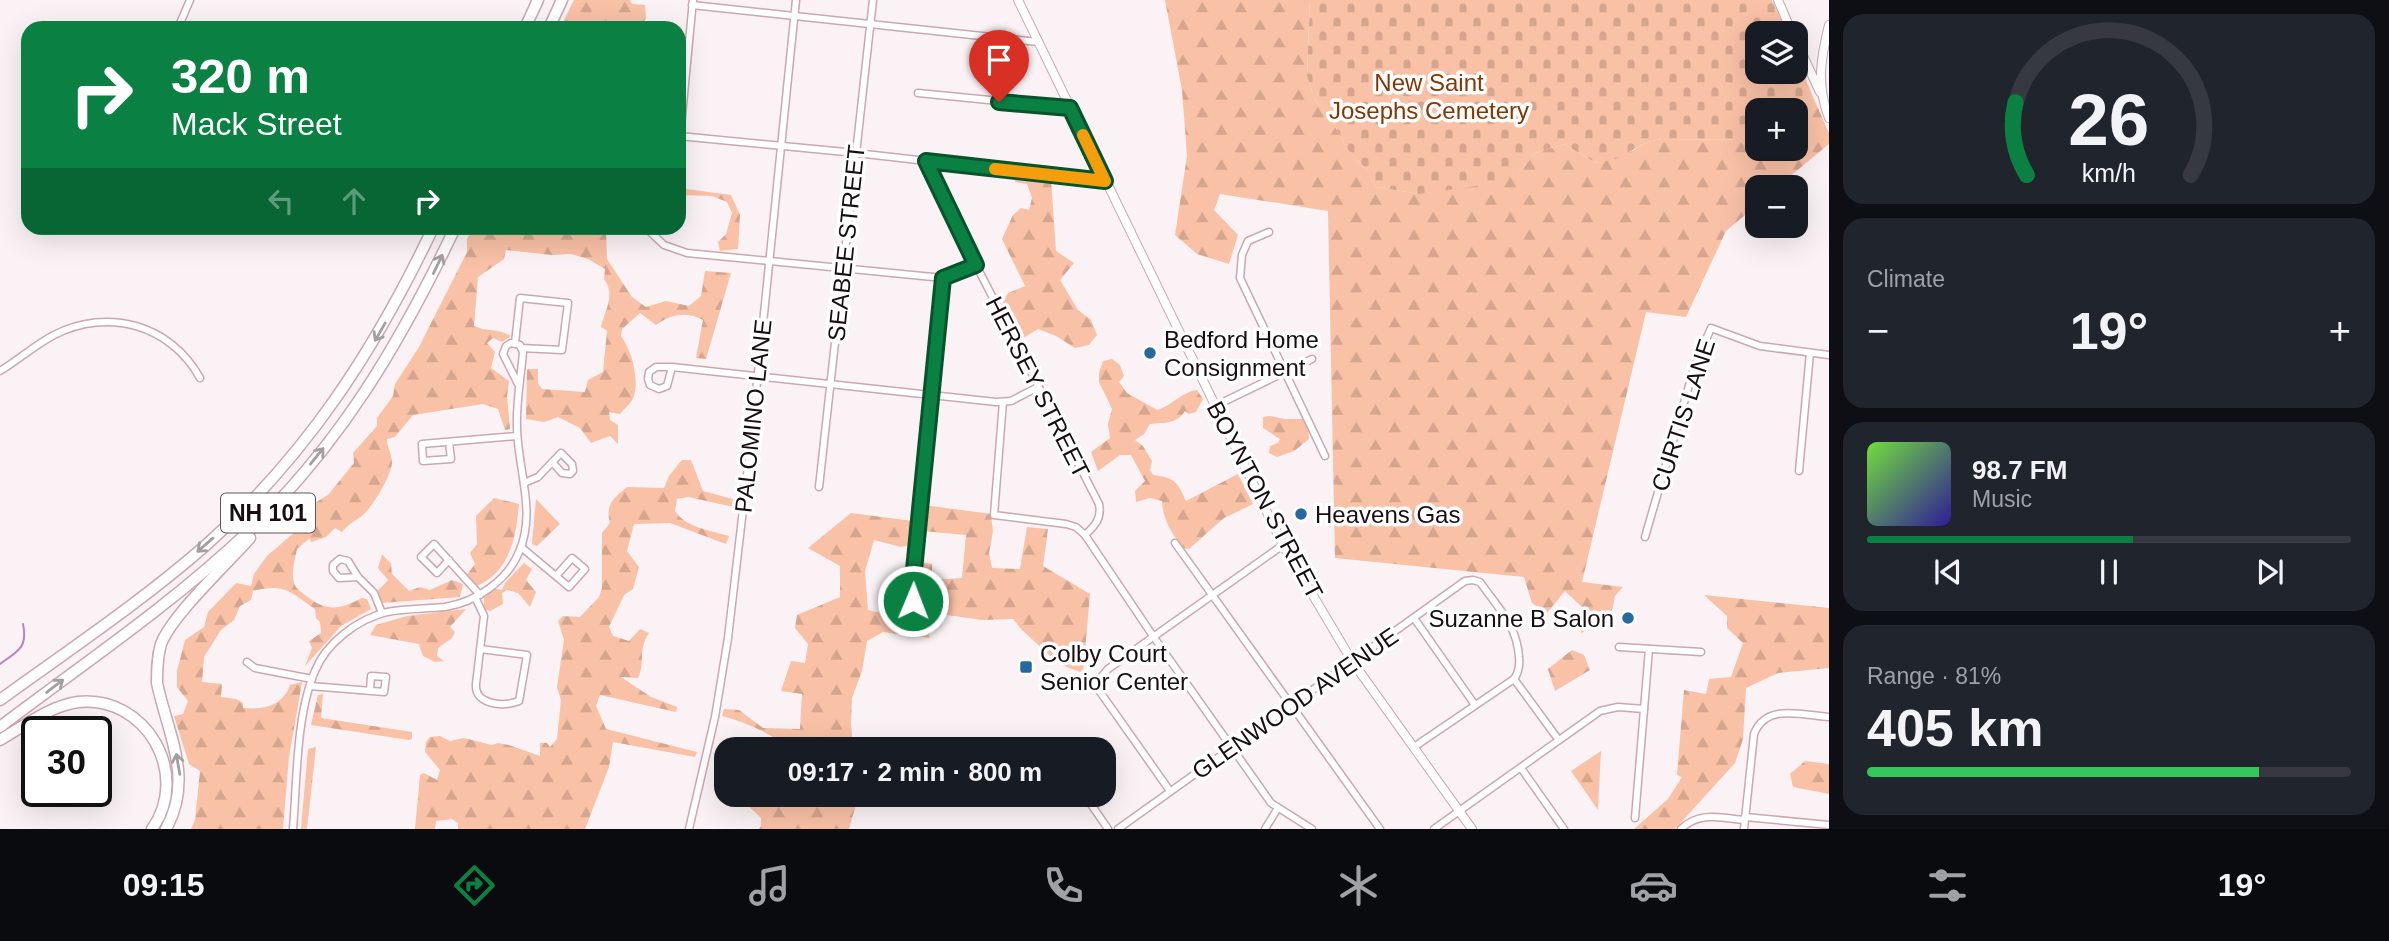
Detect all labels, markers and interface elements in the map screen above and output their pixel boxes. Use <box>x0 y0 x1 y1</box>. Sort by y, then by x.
map controls <box>1745 21 1808 238</box>
button: layers <box>1745 21 1808 84</box>
pin <box>969 30 1029 102</box>
icon: arrive <box>980 41 1018 79</box>
icon: right <box>56 49 147 140</box>
text: 320 m <box>171 49 310 103</box>
park label: New Saint Josephs Cemetery <box>1329 69 1529 124</box>
text: 26 <box>2069 79 2149 160</box>
button: + <box>1745 98 1808 161</box>
text: Mack Street <box>171 106 342 142</box>
street label: SEABEE STREET <box>822 143 870 343</box>
text: km/h <box>2082 159 2136 187</box>
button: − <box>1745 175 1808 238</box>
icon: left <box>262 182 300 220</box>
icon: ahead <box>335 182 373 220</box>
icon: right <box>408 182 446 220</box>
one-way arrow <box>431 254 445 275</box>
text: Climate <box>1867 266 1945 292</box>
street label: HERSEY STREET <box>981 292 1095 482</box>
text: 19° <box>2070 302 2148 360</box>
text: − <box>1867 310 1889 352</box>
text: + <box>2329 310 2351 352</box>
street label: PALOMINO LANE <box>729 318 777 514</box>
one-way arrow <box>373 321 386 342</box>
place label: Bedford Home Consignment <box>1164 326 1319 381</box>
street label: CURTIS LANE <box>1646 336 1720 494</box>
marker: Bedford Home Consignment <box>1142 345 1158 361</box>
street label: BOYNTON STREET <box>1202 397 1329 604</box>
one-way arrow <box>310 448 325 466</box>
text: 98.7 FM <box>1972 455 2067 485</box>
text: Music <box>1972 486 2032 512</box>
road number: NH 101 <box>221 494 315 533</box>
place label: Heavens Gas <box>1315 501 1460 528</box>
marker: Heavens Gas <box>1293 506 1309 522</box>
one-way arrow <box>196 537 214 553</box>
icon: previous <box>1929 553 1967 591</box>
icon: pause <box>2090 553 2128 591</box>
icon: next <box>2251 553 2289 591</box>
position arrow <box>876 564 950 638</box>
place label: Suzanne B Salon <box>1429 605 1614 632</box>
marker: Suzanne B Salon <box>1620 610 1636 626</box>
street label: GLENWOOD AVENUE <box>1187 622 1403 784</box>
place label: Colby Court Senior Center <box>1040 640 1188 695</box>
marker: Colby Court Senior Center <box>1018 659 1034 675</box>
text: Range · 81% <box>1867 663 2001 689</box>
one-way arrow <box>45 678 63 693</box>
text: 405 km <box>1867 699 2043 757</box>
speed limit sign: 30 <box>21 716 112 807</box>
one-way arrow <box>171 753 184 776</box>
text: 09:17 · 2 min · 800 m <box>788 757 1042 787</box>
icon: directions <box>450 861 499 910</box>
icon: music <box>745 861 794 910</box>
icon: phone <box>1039 861 1088 910</box>
icon: climate <box>1334 861 1383 910</box>
icon: car <box>1629 861 1678 910</box>
icon: filters <box>1923 861 1972 910</box>
text: 09:15 <box>123 867 205 903</box>
text: 19° <box>2218 867 2266 903</box>

